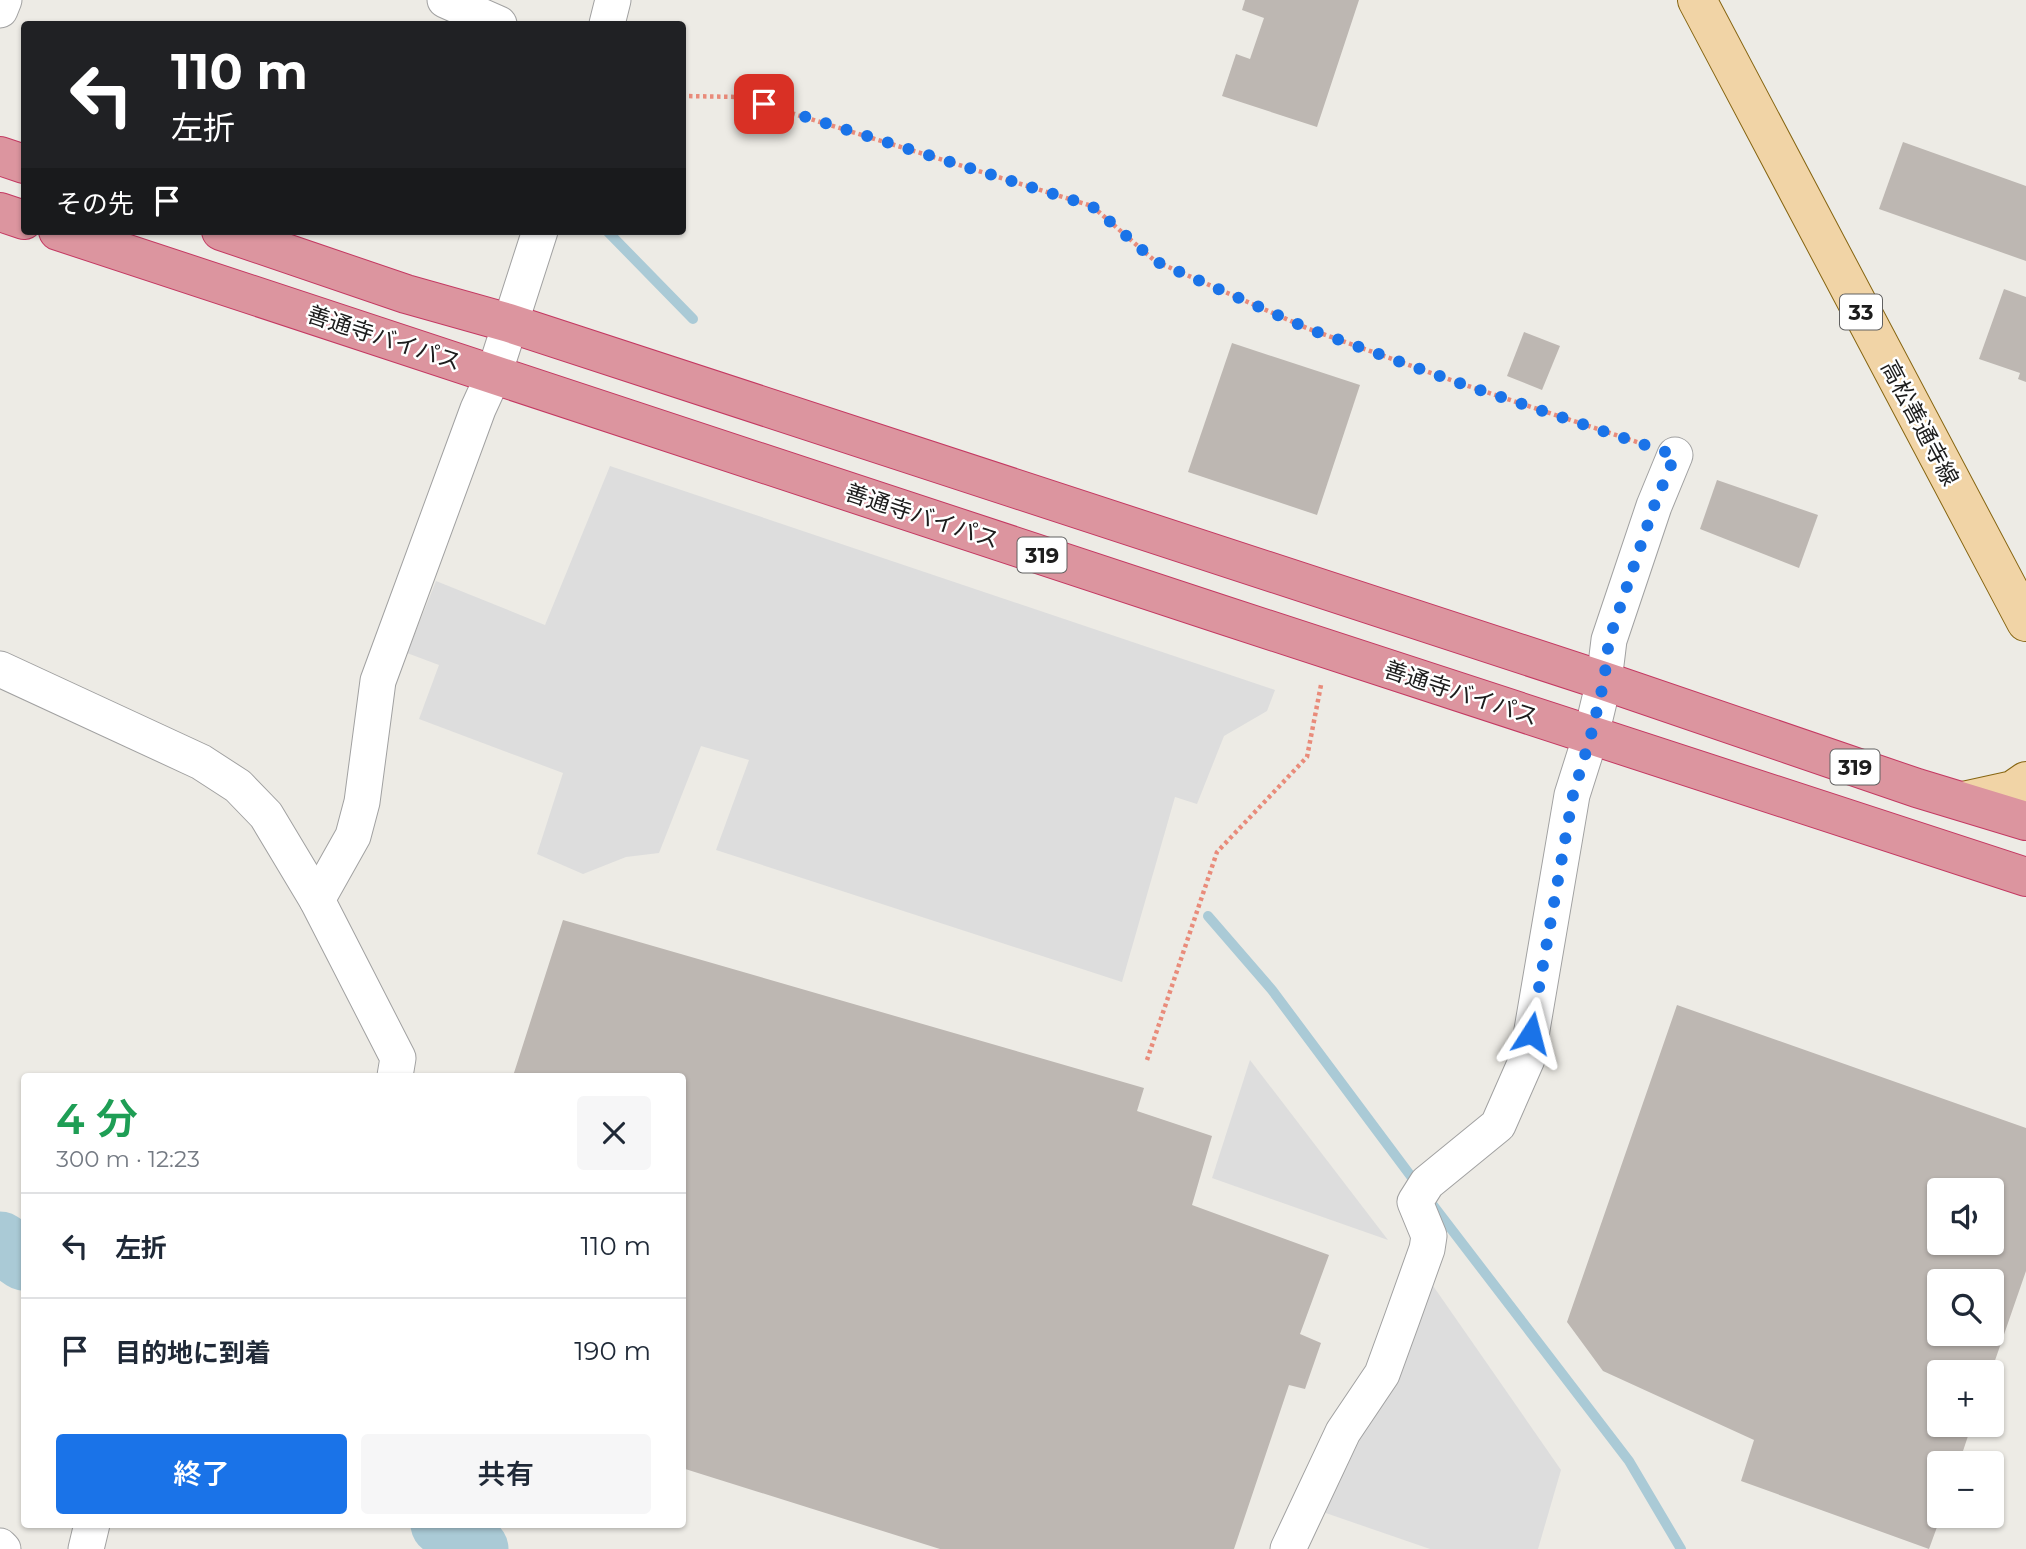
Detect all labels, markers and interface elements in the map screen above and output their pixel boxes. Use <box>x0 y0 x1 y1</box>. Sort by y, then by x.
text: 110 m <box>171 42 308 101</box>
icon: left <box>56 49 147 140</box>
pin <box>734 74 794 134</box>
icon: arrive <box>745 85 783 123</box>
text: 左折 <box>171 108 235 147</box>
icon: arrive <box>148 182 186 220</box>
text: その先 <box>56 188 134 220</box>
road number: 33 <box>1840 294 1882 330</box>
street label: 善通寺バイパス <box>303 300 465 376</box>
street label: 高松善通寺線 <box>1875 356 1965 490</box>
street label: 善通寺バイパス <box>841 478 1003 554</box>
road number: 319 <box>1018 538 1066 572</box>
street label: 善通寺バイパス <box>1380 655 1542 731</box>
road number: 319 <box>1830 750 1880 784</box>
position arrow <box>1494 996 1568 1070</box>
text: 4 分 <box>56 1093 138 1145</box>
button: close <box>577 1096 651 1170</box>
text: 300 m · 12:23 <box>56 1145 200 1173</box>
map controls <box>1927 1178 2004 1528</box>
button: sound <box>1927 1178 2004 1255</box>
icon: left <box>56 1227 94 1265</box>
text: 110 m <box>581 1230 651 1262</box>
text: 左折 <box>115 1232 167 1264</box>
button: search <box>1927 1269 2004 1346</box>
icon: arrive <box>56 1332 94 1370</box>
text: 190 m <box>574 1335 651 1367</box>
text: 目的地に到着 <box>115 1337 271 1369</box>
button: + <box>1927 1360 2004 1437</box>
button: 終了 <box>56 1434 347 1514</box>
button: 共有 <box>361 1434 651 1514</box>
button: − <box>1927 1451 2004 1528</box>

